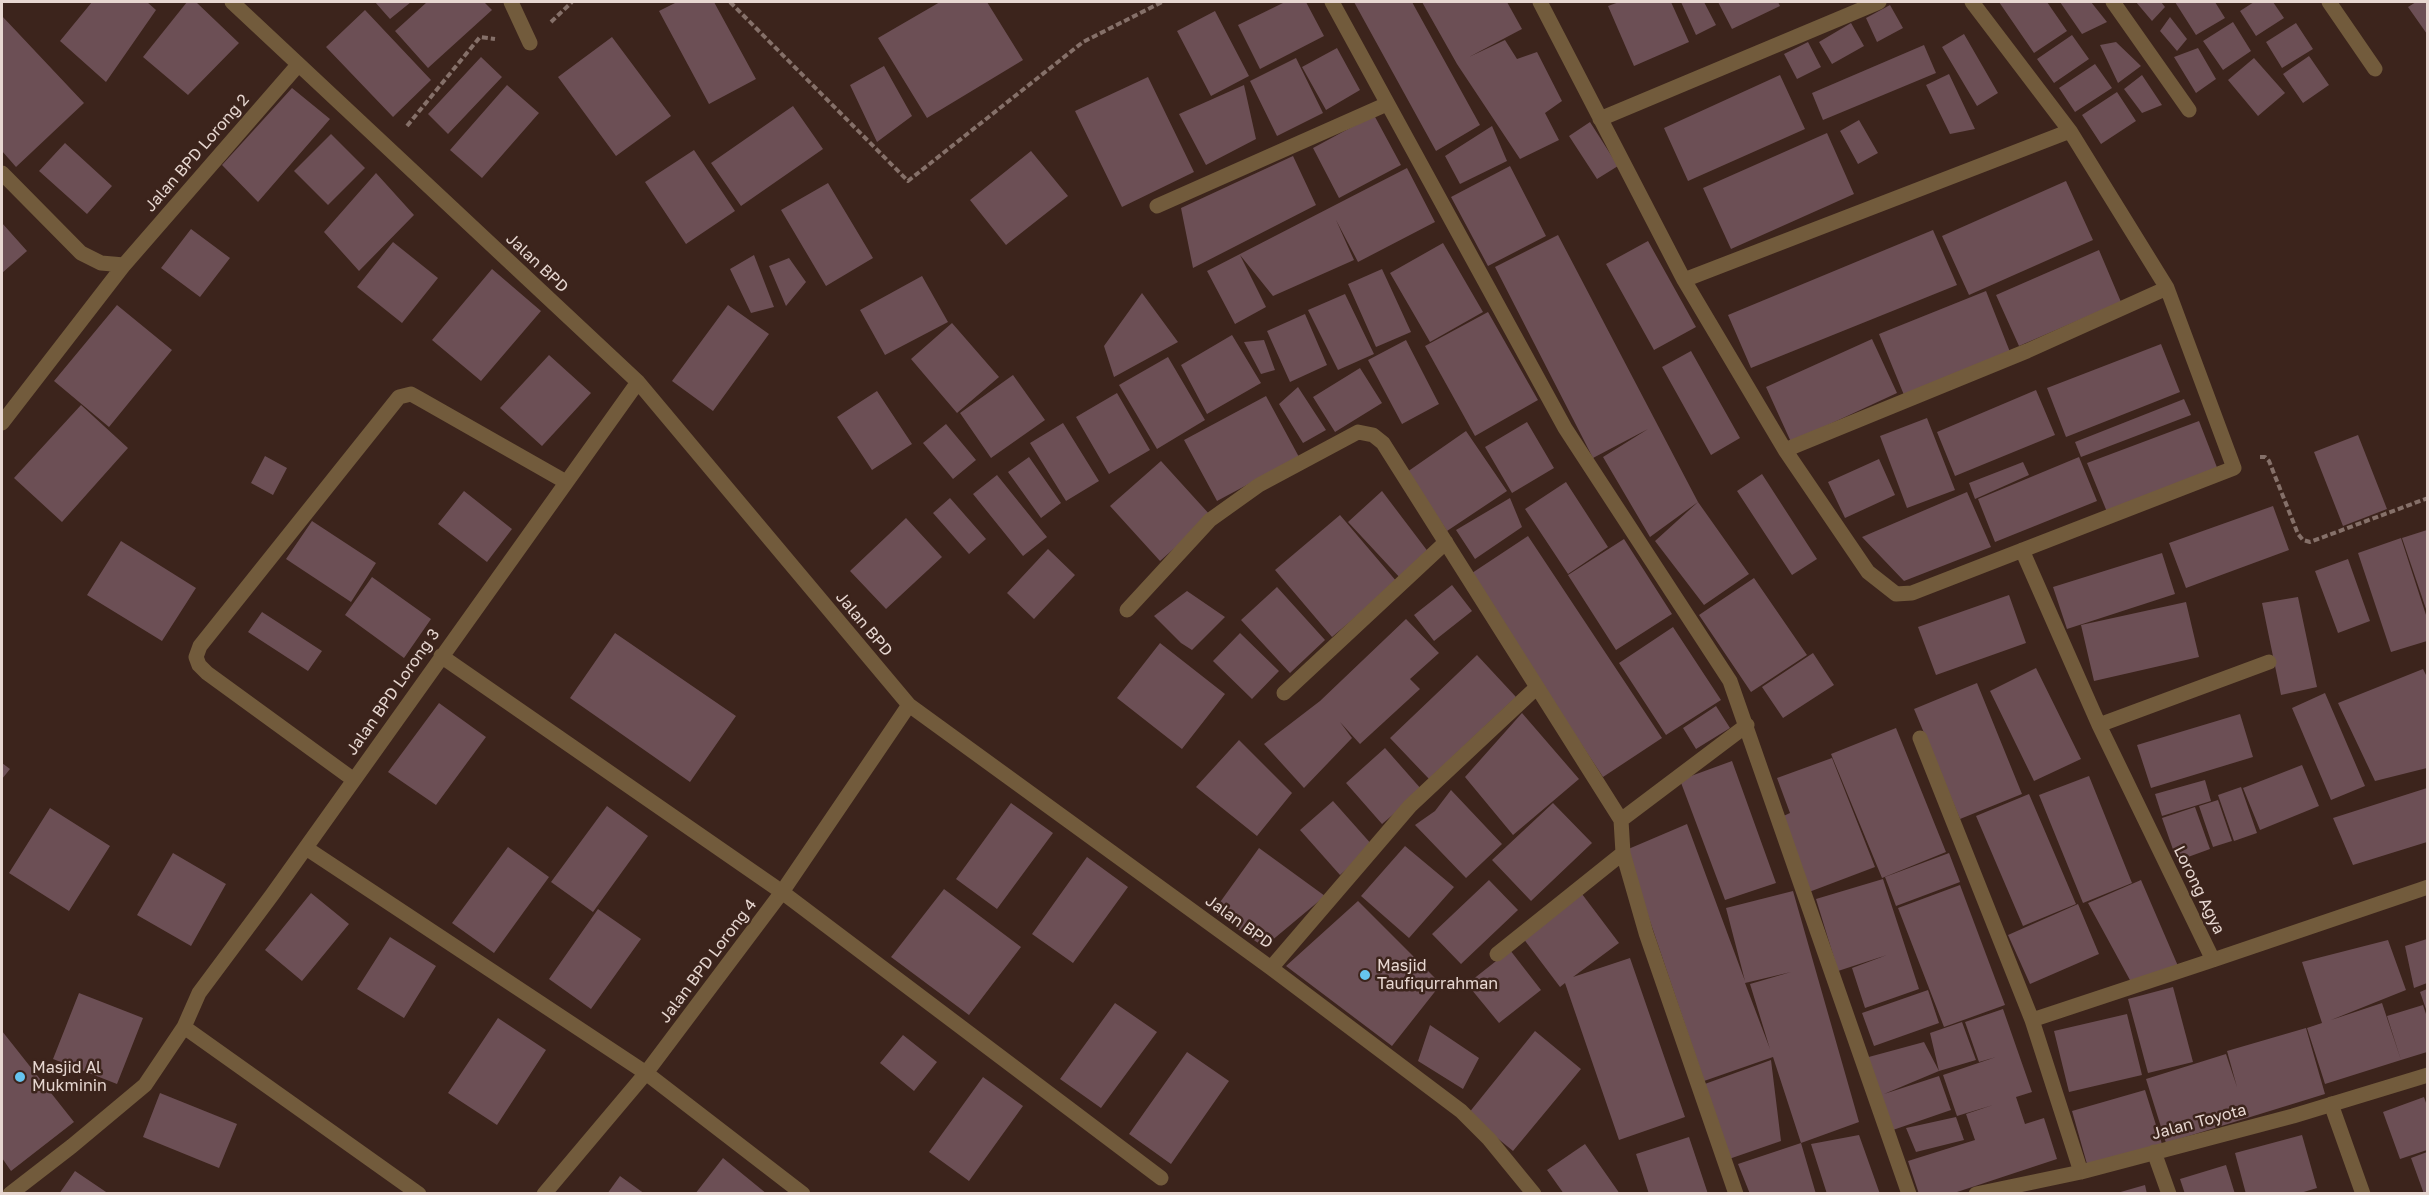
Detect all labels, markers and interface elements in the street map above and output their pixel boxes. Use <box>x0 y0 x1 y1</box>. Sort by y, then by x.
street label: Jalan BPD Lorong 2 <box>141 90 253 216</box>
street label: Jalan BPD <box>502 229 572 297</box>
street label: Jalan BPD <box>831 588 897 660</box>
street label: Jalan BPD Lorong 3 <box>342 625 444 759</box>
street label: Lorong Agya <box>2169 843 2229 937</box>
street label: Jalan BPD <box>1202 891 1276 953</box>
street label: Jalan BPD Lorong 4 <box>655 895 761 1027</box>
place label: Masjid Taufiqurrahman <box>1377 956 1498 994</box>
marker: Masjid Taufiqurrahman <box>1358 968 1372 982</box>
place label: Masjid Al Mukminin <box>32 1058 107 1096</box>
marker: Masjid Al Mukminin <box>13 1070 27 1084</box>
street label: Jalan Toyota <box>2149 1100 2249 1144</box>

